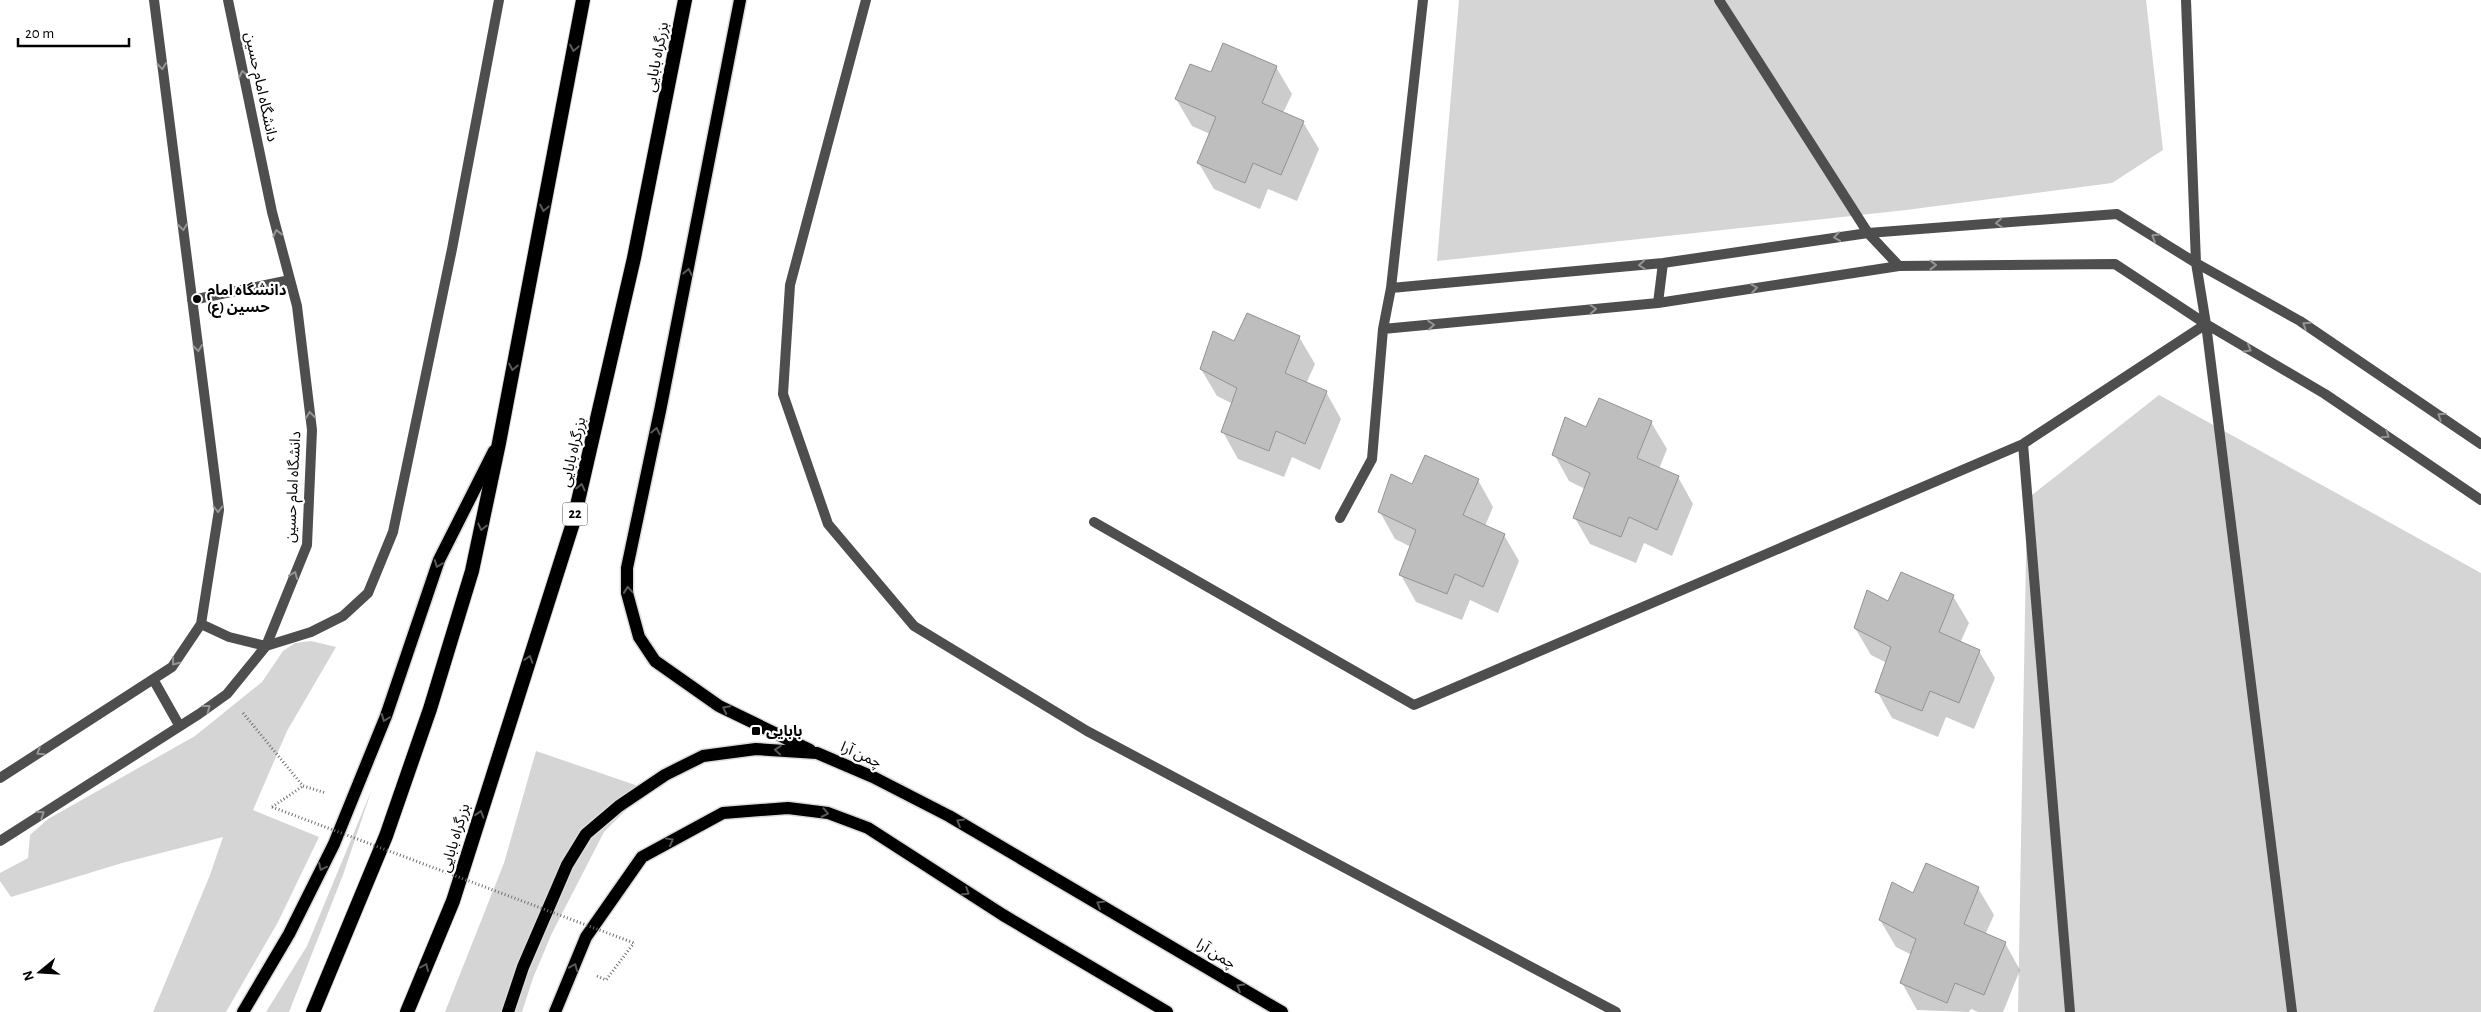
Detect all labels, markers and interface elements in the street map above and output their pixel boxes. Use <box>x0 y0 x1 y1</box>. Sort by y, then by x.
scale bar <box>18 15 129 47</box>
street label: بزرگراه بابایی <box>642 20 672 94</box>
text: 20 m <box>25 26 54 41</box>
street label: دانشگاه امام حسین <box>239 31 281 144</box>
one-way arrow <box>569 43 580 52</box>
one-way arrow <box>156 62 167 70</box>
one-way arrow <box>238 69 249 78</box>
one-way arrow <box>539 203 549 212</box>
one-way arrow <box>1995 217 2003 228</box>
one-way arrow <box>177 223 187 231</box>
one-way arrow <box>273 229 283 237</box>
one-way arrow <box>1833 232 1842 242</box>
one-way arrow <box>2151 234 2160 244</box>
one-way arrow <box>1637 259 1645 270</box>
one-way arrow <box>1929 260 1937 271</box>
one-way arrow <box>682 267 693 276</box>
place label: دانشگاه امام حسین (ع) <box>207 281 287 318</box>
one-way arrow <box>1750 284 1759 294</box>
marker: دانشگاه امام حسین (ع) <box>191 293 203 305</box>
one-way arrow <box>1589 304 1597 315</box>
one-way arrow <box>1428 319 1436 330</box>
one-way arrow <box>2303 322 2312 331</box>
one-way arrow <box>2243 342 2252 352</box>
one-way arrow <box>192 345 203 353</box>
one-way arrow <box>509 363 519 372</box>
one-way arrow <box>305 411 316 419</box>
one-way arrow <box>2437 413 2446 423</box>
street label: بزرگراه بابایی <box>557 415 589 489</box>
one-way arrow <box>650 426 661 435</box>
one-way arrow <box>2380 429 2390 438</box>
street label: دانشگاه امام حسین <box>282 431 306 543</box>
one-way arrow <box>575 483 586 492</box>
road number: 22 <box>562 502 588 526</box>
one-way arrow <box>213 506 223 514</box>
one-way arrow <box>477 522 487 531</box>
one-way arrow <box>434 559 444 568</box>
one-way arrow <box>288 571 299 580</box>
one-way arrow <box>623 586 634 594</box>
one-way arrow <box>172 656 180 665</box>
one-way arrow <box>523 656 533 664</box>
one-way arrow <box>201 705 210 713</box>
one-way arrow <box>722 705 731 715</box>
one-way arrow <box>381 713 391 722</box>
place label: بابایی <box>766 724 802 740</box>
marker: بابایی <box>750 725 762 737</box>
street label: چمن آرا <box>837 739 884 773</box>
one-way arrow <box>774 745 782 756</box>
one-way arrow <box>36 746 46 755</box>
street label: بزرگراه بابایی <box>436 802 474 874</box>
one-way arrow <box>820 808 829 818</box>
one-way arrow <box>474 810 484 819</box>
one-way arrow <box>35 811 45 820</box>
one-way arrow <box>956 819 965 829</box>
one-way arrow <box>665 838 674 848</box>
one-way arrow <box>318 862 328 871</box>
one-way arrow <box>960 885 969 895</box>
one-way arrow <box>1096 901 1105 911</box>
street label: چمن آرا <box>1193 936 1239 973</box>
north arrow <box>15 947 65 997</box>
one-way arrow <box>419 963 430 972</box>
one-way arrow <box>567 963 578 972</box>
text: N <box>20 969 37 983</box>
one-way arrow <box>1236 984 1245 994</box>

